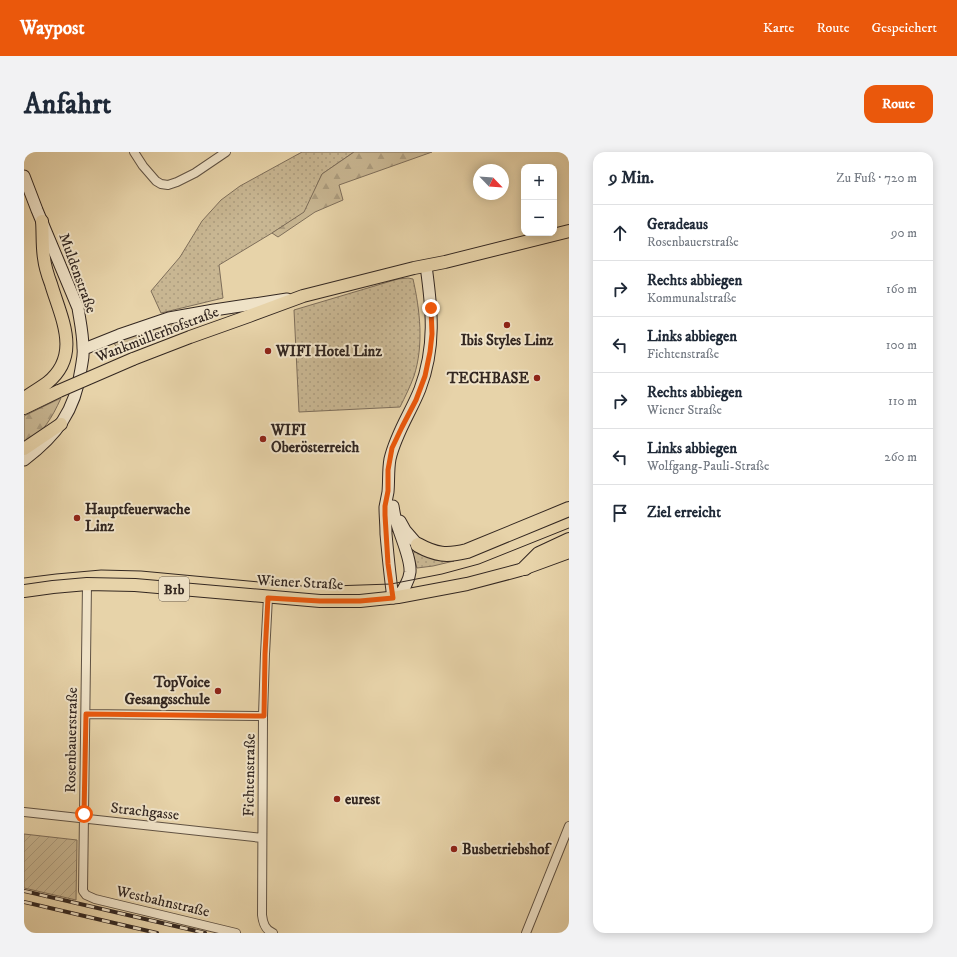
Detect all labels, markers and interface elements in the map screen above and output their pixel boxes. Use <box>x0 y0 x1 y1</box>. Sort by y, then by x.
text: Waypost <box>20 17 84 40</box>
text: Karte <box>763 19 794 37</box>
text: Route <box>816 19 849 37</box>
text: Gespeichert <box>871 19 937 37</box>
button: Route <box>864 85 933 123</box>
text: Anfahrt <box>24 87 111 122</box>
north arrow <box>473 164 509 200</box>
map controls <box>521 164 557 236</box>
button: + <box>521 164 557 200</box>
text: 9 Min. <box>609 167 654 189</box>
text: Zu Fuß · 720 m <box>836 170 917 186</box>
button: − <box>521 200 557 236</box>
text: Geradeaus <box>647 215 708 234</box>
icon: ahead <box>609 222 631 244</box>
text: 90 m <box>891 225 917 241</box>
street label: Muldenstraße <box>54 231 101 316</box>
text: Rosenbauerstraße <box>647 234 739 250</box>
text: Rechts abbiegen <box>647 271 742 290</box>
icon: right <box>609 278 631 300</box>
text: 160 m <box>886 281 917 297</box>
text: Kommunalstraße <box>647 290 736 306</box>
route end <box>422 299 440 317</box>
street label: Wankmüllerhofstraße <box>92 302 222 367</box>
marker: Ibis Styles Linz <box>502 320 512 330</box>
text: Links abbiegen <box>647 327 737 346</box>
place label: Ibis Styles Linz <box>461 331 554 350</box>
icon: left <box>609 334 631 356</box>
text: 100 m <box>886 337 917 353</box>
place label: WIFI Hotel Linz <box>275 342 382 361</box>
marker: WIFI Hotel Linz <box>263 346 273 356</box>
text: Fichtenstraße <box>647 346 719 362</box>
place label: TECHBASE <box>446 369 529 388</box>
marker: TECHBASE <box>532 373 542 383</box>
text: Rechts abbiegen <box>647 383 742 402</box>
icon: right <box>609 390 631 412</box>
text: 110 m <box>888 393 917 409</box>
text: Wiener Straße <box>647 402 722 418</box>
place label: WIFI Oberösterreich <box>270 421 359 457</box>
marker: WIFI Oberösterreich <box>258 434 268 444</box>
text: Links abbiegen <box>647 439 737 458</box>
icon: left <box>609 446 631 468</box>
text: 260 m <box>884 449 917 465</box>
text: Wolfgang-Pauli-Straße <box>647 458 769 474</box>
place label: Hauptfeuerwache Linz <box>85 500 191 536</box>
icon: arrive <box>609 502 631 524</box>
text: Ziel erreicht <box>647 503 721 522</box>
marker: Hauptfeuerwache Linz <box>72 513 82 523</box>
street label: Wiener Straße <box>255 571 344 594</box>
road number: B1b <box>159 577 189 601</box>
place label: TopVoice Gesangsschule <box>125 673 211 709</box>
marker: TopVoice Gesangsschule <box>213 686 223 696</box>
street label: Rosenbauerstraße <box>61 687 82 793</box>
street label: Fichtenstraße <box>239 733 260 817</box>
place label: eurest <box>345 790 380 809</box>
marker: eurest <box>332 794 342 804</box>
street label: Strachgasse <box>110 798 180 825</box>
route start <box>75 805 93 823</box>
place label: Busbetriebshof <box>462 840 553 859</box>
marker: Busbetriebshof <box>449 844 459 854</box>
street label: Westbahnstraße <box>113 881 211 921</box>

